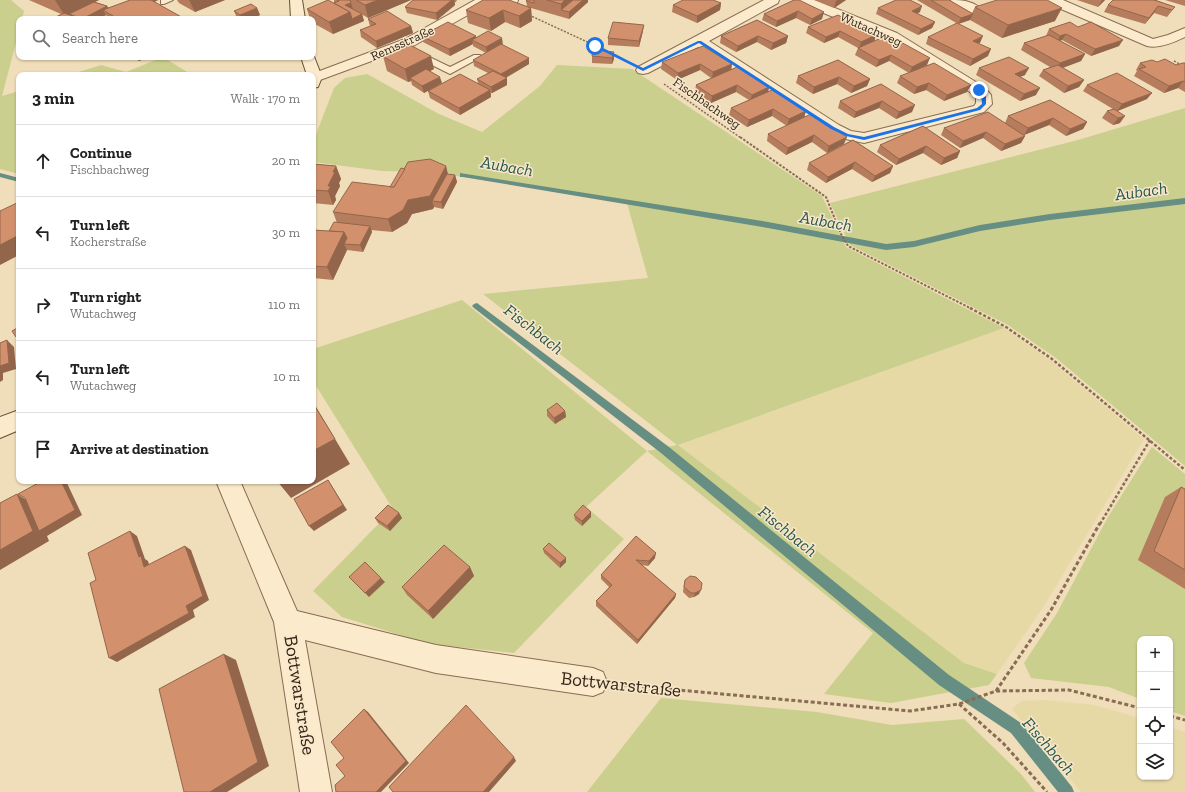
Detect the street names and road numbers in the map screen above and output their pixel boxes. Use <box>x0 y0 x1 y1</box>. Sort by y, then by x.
street label: Wutachweg <box>838 9 904 49</box>
street label: Remsstraße <box>368 22 436 64</box>
street label: Fischbachweg <box>670 74 744 132</box>
street label: Bottwarstraße <box>279 633 321 757</box>
street label: Bottwarstraße <box>560 666 682 702</box>

